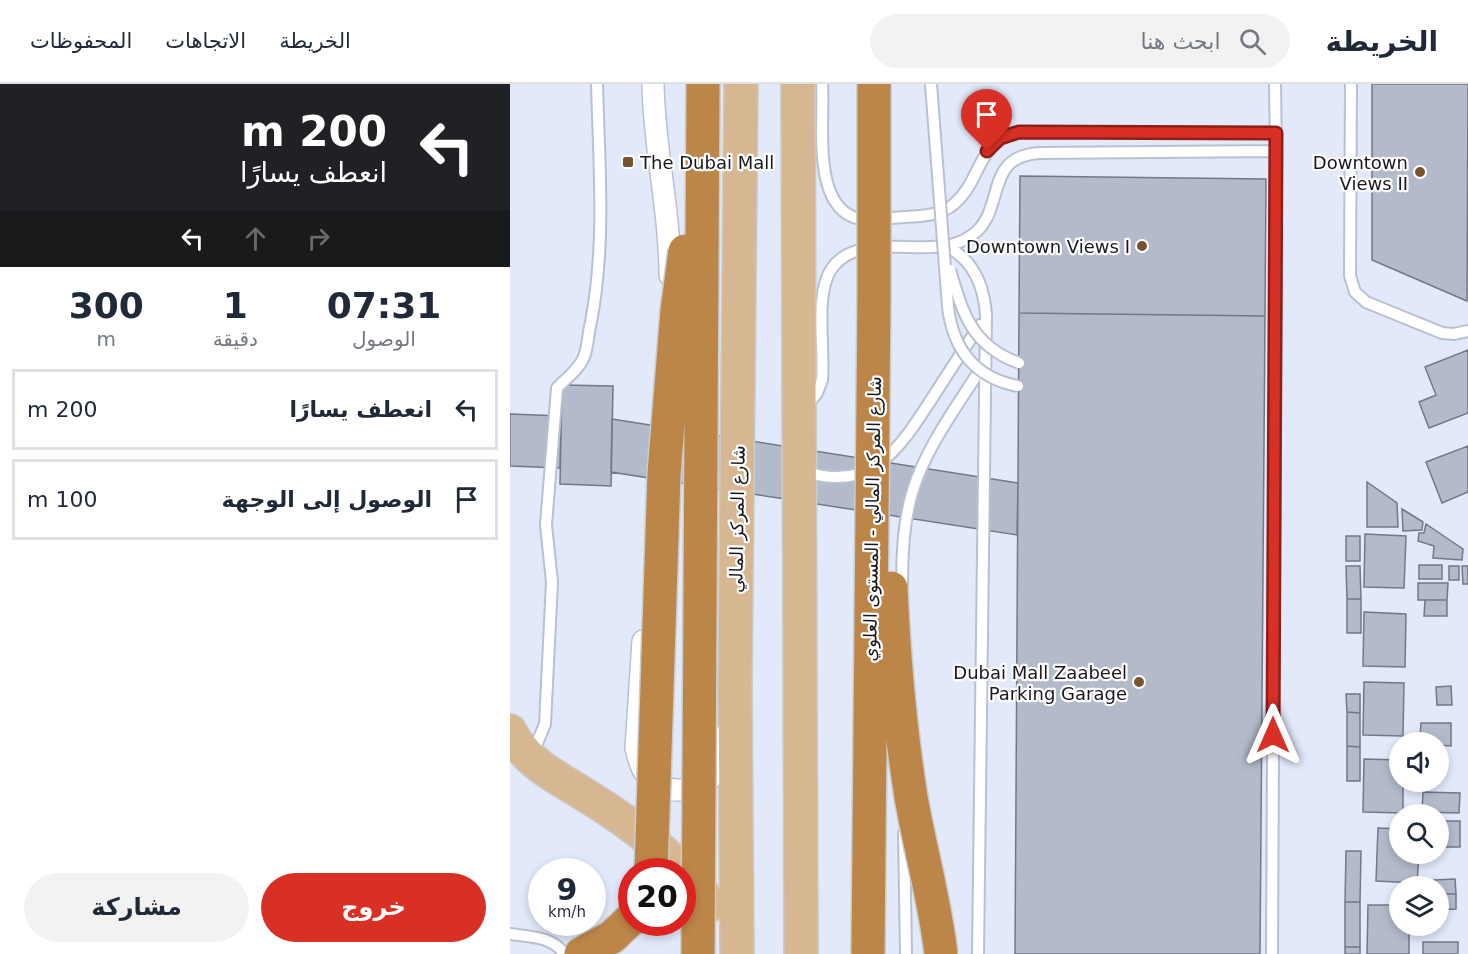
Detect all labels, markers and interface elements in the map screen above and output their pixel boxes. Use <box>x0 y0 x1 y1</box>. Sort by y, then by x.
search box <box>870 14 1290 68</box>
icon: search <box>1236 25 1269 58</box>
text: الخريطة <box>1326 25 1438 58</box>
text: المحفوظات <box>30 29 132 53</box>
text: الاتجاهات <box>165 29 246 53</box>
text: الخريطة <box>279 29 351 53</box>
text: ابحث هنا <box>1141 29 1221 54</box>
pin <box>961 89 1012 151</box>
icon: arrive <box>970 98 1003 131</box>
text: 200 m <box>241 107 387 156</box>
icon: left <box>408 108 486 186</box>
place label: The Dubai Mall <box>639 152 774 173</box>
place label: Downtown Views II <box>1313 152 1408 194</box>
marker: The Dubai Mall <box>621 155 635 169</box>
text: انعطف يسارًا <box>240 157 387 188</box>
marker: Downtown Views II <box>1413 165 1427 179</box>
icon: left <box>176 222 209 255</box>
icon: ahead <box>239 222 272 255</box>
icon: right <box>302 222 335 255</box>
place label: Downtown Views I <box>966 236 1130 257</box>
marker: Downtown Views I <box>1135 239 1149 253</box>
text: 300 <box>69 285 144 326</box>
text: 1 <box>223 285 248 326</box>
text: 07:31 <box>327 285 441 326</box>
text: m <box>97 327 116 351</box>
text: دقيقة <box>213 327 258 351</box>
text: الوصول <box>352 327 416 351</box>
street label: شارع المركز المالي - المستوى العلوي <box>859 376 886 662</box>
icon: left <box>450 393 483 426</box>
text: 200 m <box>27 397 97 422</box>
text: انعطف يسارًا <box>289 397 432 422</box>
street label: شارع المركز المالي <box>725 445 750 593</box>
icon: arrive <box>450 483 483 516</box>
text: 100 m <box>27 487 97 512</box>
text: الوصول إلى الوجهة <box>222 487 432 512</box>
place label: Dubai Mall Zaabeel Parking Garage <box>953 662 1127 704</box>
marker: Dubai Mall Zaabeel Parking Garage <box>1132 675 1146 689</box>
position arrow <box>1241 703 1305 767</box>
map controls <box>1389 732 1449 936</box>
button: sound <box>1389 732 1449 792</box>
button: search <box>1389 804 1449 864</box>
speed limit sign: 20 <box>618 858 696 936</box>
text: 9 <box>557 872 577 907</box>
button: مشاركة <box>24 873 249 942</box>
button: خروج <box>261 873 486 942</box>
button: layers <box>1389 876 1449 936</box>
text: km/h <box>548 903 586 921</box>

